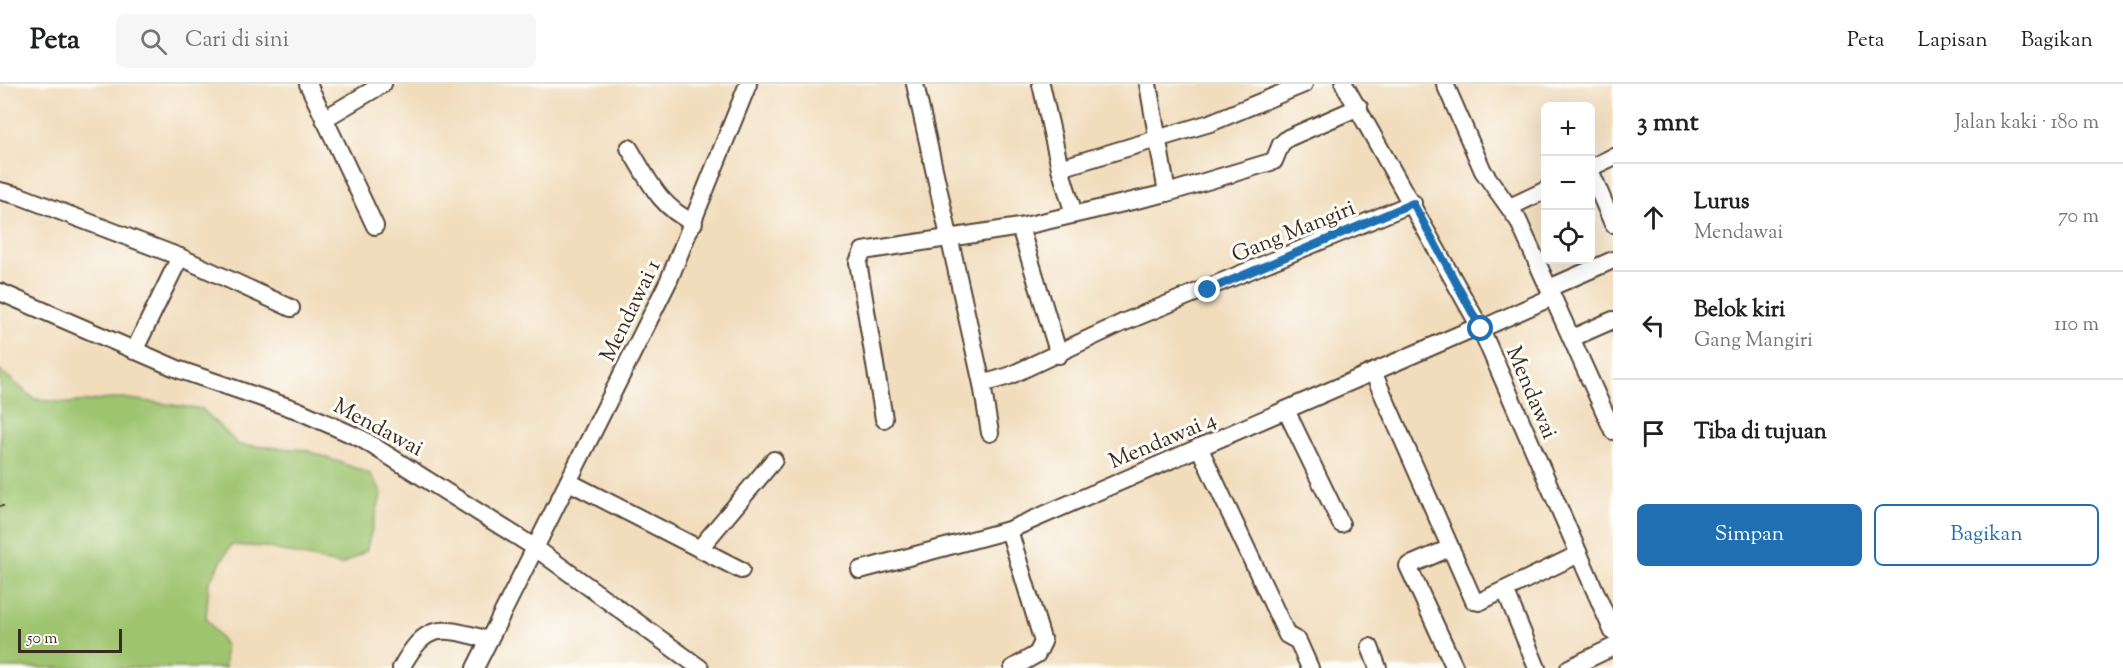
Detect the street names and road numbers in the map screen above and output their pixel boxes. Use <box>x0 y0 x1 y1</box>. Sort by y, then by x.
street label: Gang Mangiri <box>1227 193 1361 272</box>
street label: Mendawai 1 <box>593 254 670 368</box>
street label: Mendawai <box>1496 342 1564 445</box>
street label: Mendawai <box>327 392 428 466</box>
street label: Mendawai 4 <box>1105 405 1222 479</box>

